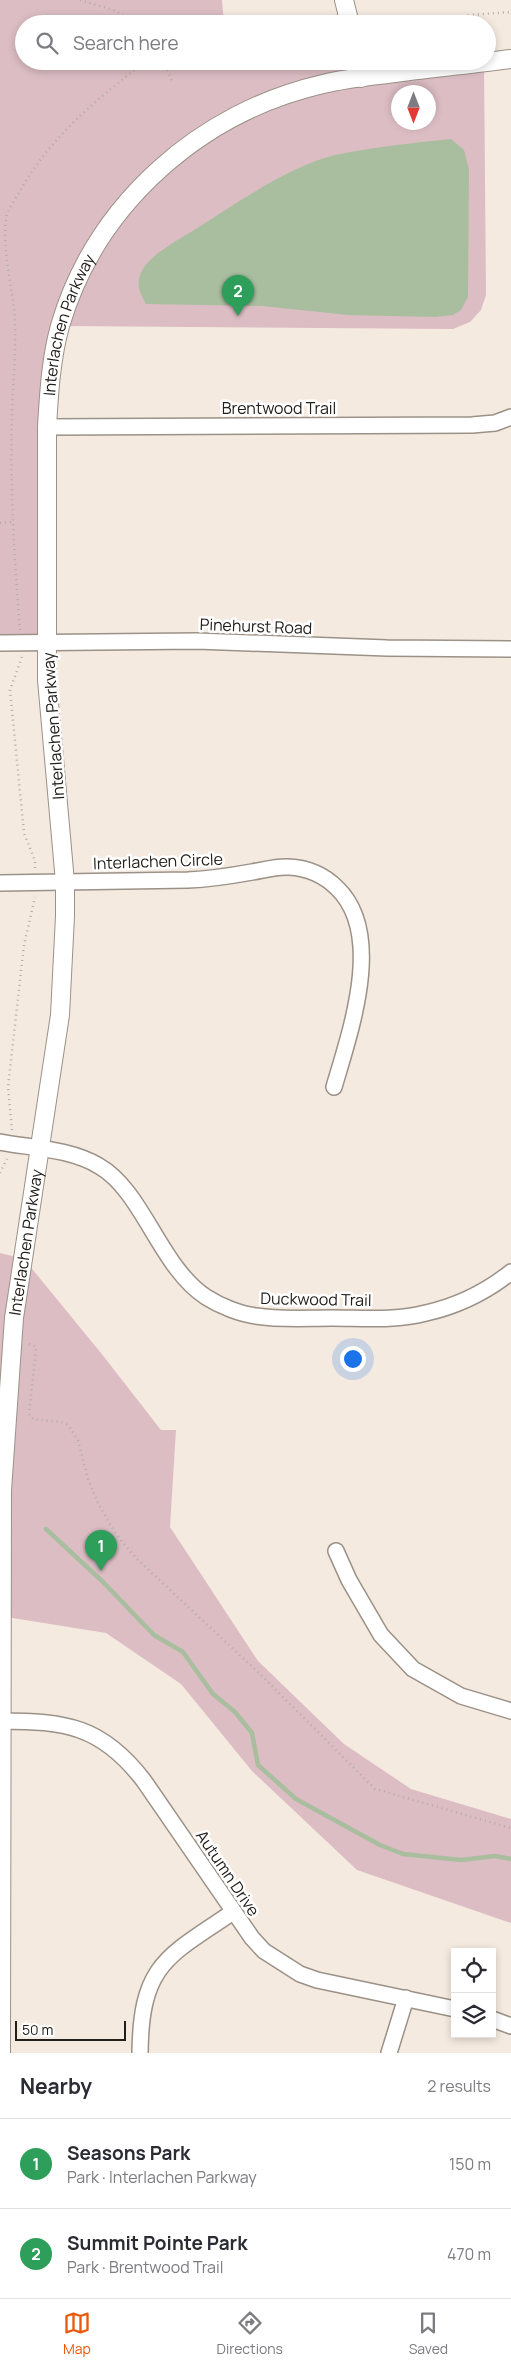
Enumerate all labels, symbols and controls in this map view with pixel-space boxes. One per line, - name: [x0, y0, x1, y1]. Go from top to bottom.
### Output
- search box: [15, 15, 496, 70]
- icon: search: [33, 29, 61, 57]
- text: Search here: [73, 30, 179, 56]
- north arrow: [391, 85, 436, 130]
- street label: Interlachen Parkway: [38, 249, 100, 397]
- pin: 2: [222, 275, 254, 316]
- street label: Brentwood Trail: [222, 397, 336, 419]
- street label: Pinehurst Road: [199, 613, 313, 639]
- street label: Interlachen Parkway: [37, 651, 69, 800]
- street label: Interlachen Circle: [93, 848, 223, 874]
- street label: Interlachen Parkway: [4, 1167, 48, 1317]
- street label: Duckwood Trail: [260, 1287, 372, 1311]
- your location: [340, 1346, 366, 1372]
- pin: 1: [85, 1530, 117, 1571]
- street label: Autumn Drive: [191, 1826, 265, 1920]
- map controls: [451, 1948, 496, 2038]
- button: locate: [451, 1948, 496, 1993]
- button: layers: [451, 1993, 496, 2038]
- scale bar: [15, 2018, 126, 2041]
- text: 50 m: [22, 2020, 53, 2039]
- text: Nearby: [20, 2072, 92, 2100]
- text: 2 results: [427, 2075, 491, 2097]
- text: Seasons Park: [67, 2140, 190, 2166]
- text: 1: [32, 2153, 40, 2175]
- text: 150 m: [449, 2153, 491, 2175]
- text: Park · Interlachen Parkway: [67, 2166, 257, 2188]
- text: Summit Pointe Park: [67, 2230, 247, 2256]
- text: 2: [31, 2243, 41, 2265]
- text: 470 m: [447, 2243, 491, 2265]
- text: Park · Brentwood Trail: [67, 2256, 223, 2278]
- tab: Map: [63, 2309, 91, 2358]
- tab: Directions: [217, 2309, 283, 2358]
- tab: Saved: [409, 2309, 448, 2358]

